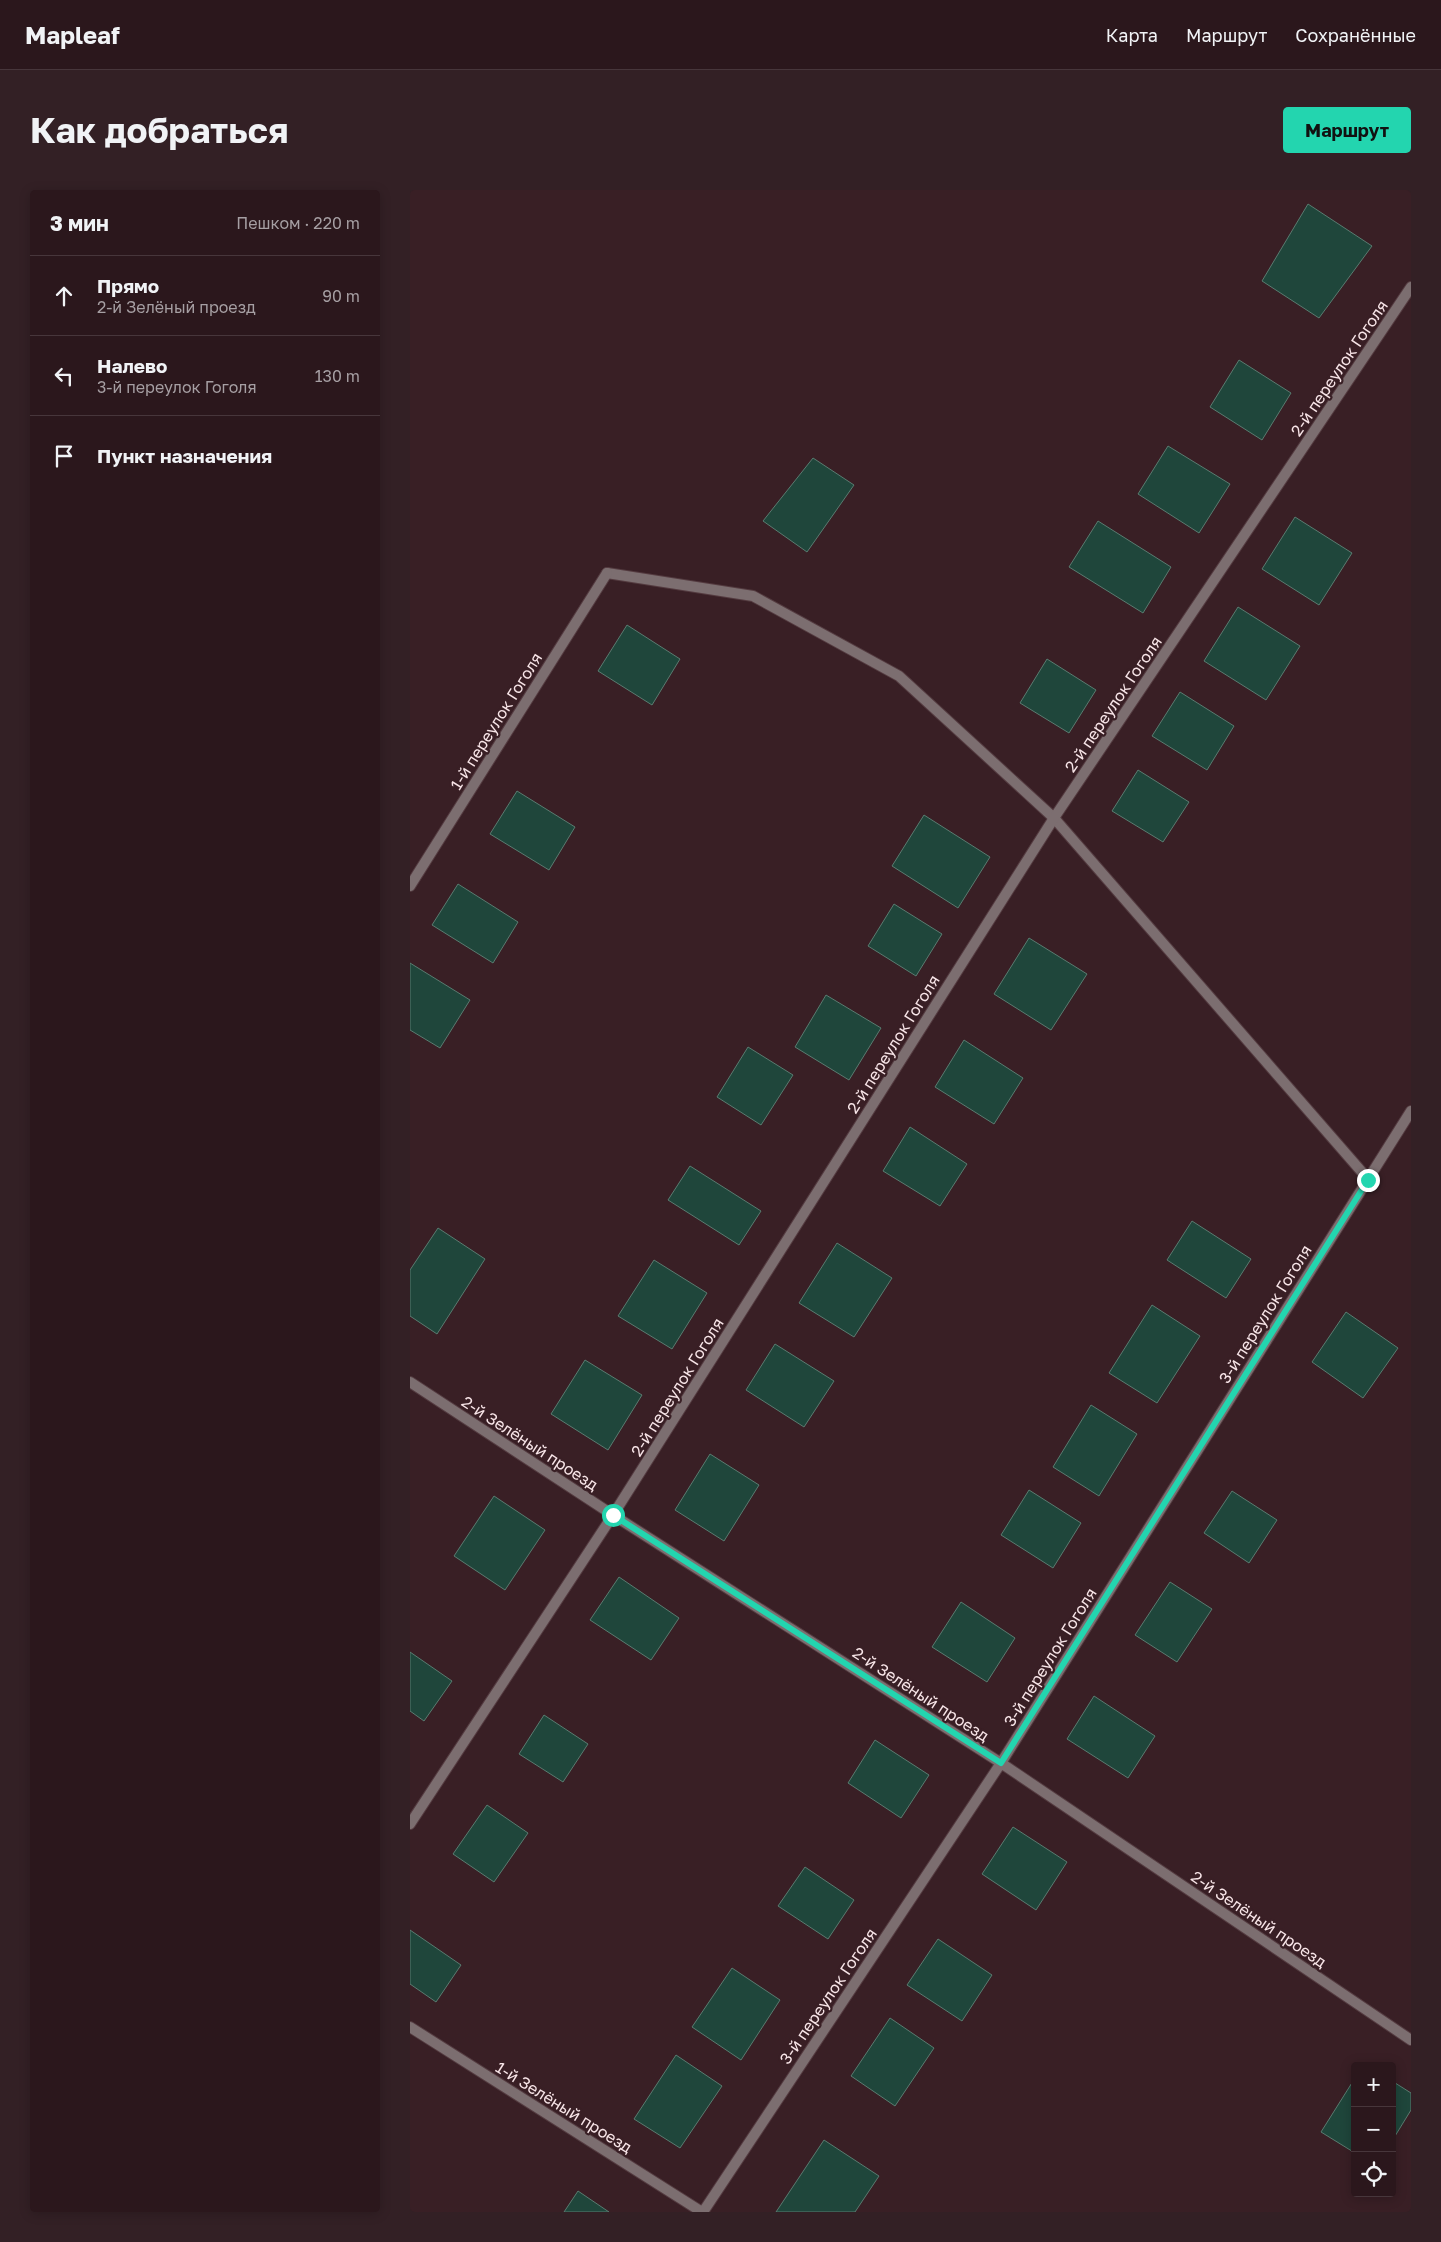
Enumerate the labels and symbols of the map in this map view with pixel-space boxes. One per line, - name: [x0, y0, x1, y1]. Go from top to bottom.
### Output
- street label: 2-й переулок Гоголя: [1286, 296, 1392, 440]
- street label: 2-й переулок Гоголя: [1060, 632, 1166, 776]
- street label: 1-й переулок Гоголя: [446, 649, 546, 793]
- street label: 2-й переулок Гоголя: [842, 971, 944, 1117]
- route end: [1357, 1169, 1380, 1192]
- street label: 3-й переулок Гоголя: [1214, 1241, 1316, 1387]
- street label: 2-й переулок Гоголя: [626, 1314, 728, 1460]
- street label: 2-й Зелёный проезд: [458, 1391, 602, 1495]
- route start: [602, 1504, 625, 1527]
- street label: 3-й переулок Гоголя: [999, 1584, 1101, 1730]
- street label: 2-й Зелёный проезд: [849, 1642, 993, 1746]
- street label: 2-й Зелёный проезд: [1188, 1866, 1331, 1972]
- street label: 3-й переулок Гоголя: [775, 1924, 881, 2068]
- street label: 1-й Зелёный проезд: [492, 2057, 636, 2157]

